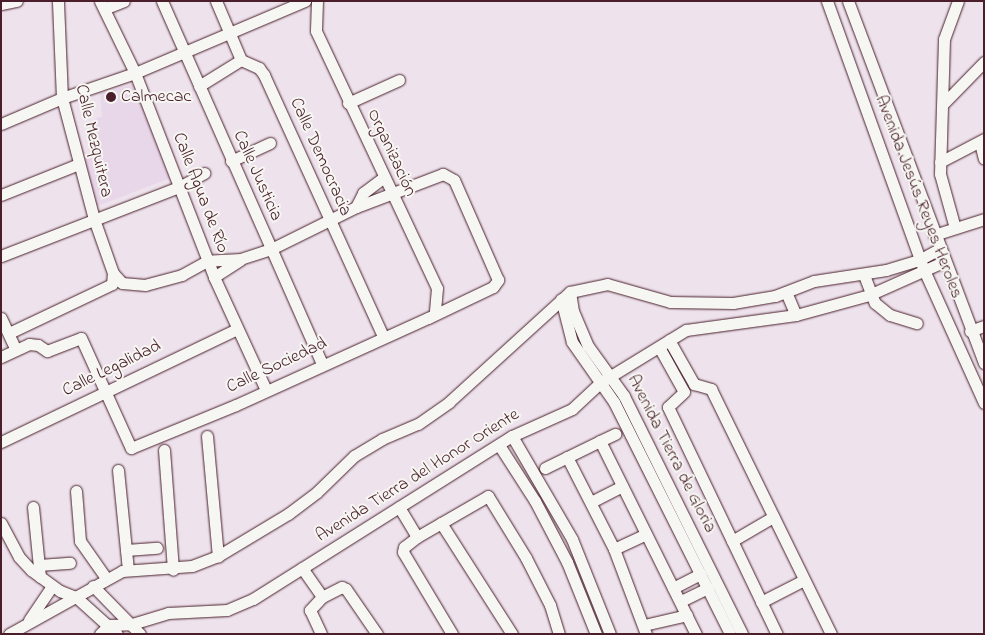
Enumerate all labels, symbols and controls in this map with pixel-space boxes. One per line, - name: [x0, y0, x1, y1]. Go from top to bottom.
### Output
- street label: Calle Mezquitera: [70, 82, 116, 200]
- place label: Calmecac: [121, 86, 191, 108]
- marker: Calmecac: [105, 91, 117, 103]
- street label: Avenida Jesús Reyes Heroles: [869, 92, 967, 302]
- street label: Calle Democracia: [284, 95, 356, 219]
- street label: Organización: [361, 106, 421, 200]
- street label: Calle Justicia: [227, 127, 287, 225]
- street label: Calle Agua de Río: [167, 130, 233, 256]
- street label: Calle Sociedad: [223, 333, 331, 399]
- street label: Calle Legalidad: [59, 336, 165, 402]
- street label: Avenida Tierra de Gloria: [622, 371, 720, 537]
- street label: Avenida Tierra del Honor Oriente: [312, 404, 524, 548]

